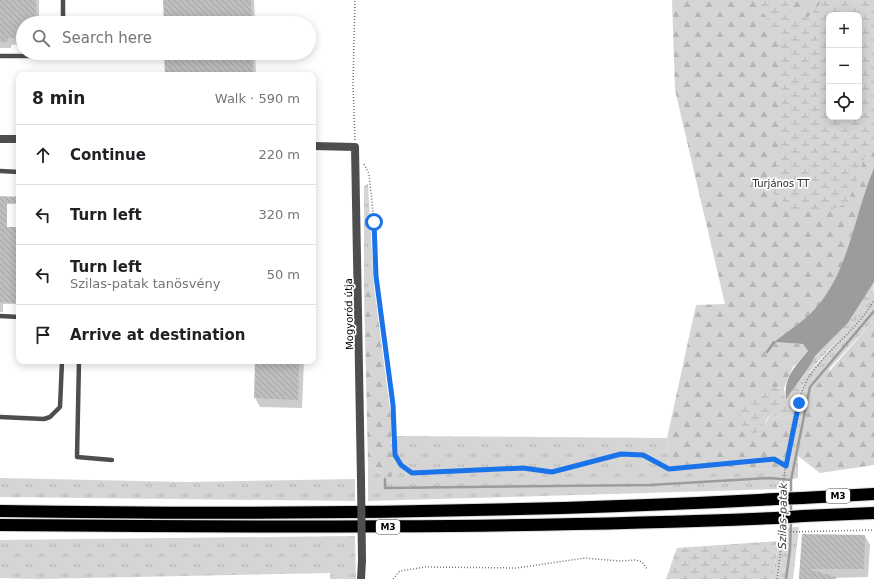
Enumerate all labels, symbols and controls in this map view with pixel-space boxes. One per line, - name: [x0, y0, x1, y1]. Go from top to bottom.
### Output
- map controls: [826, 12, 862, 120]
- button: +: [826, 12, 862, 48]
- search box: [16, 16, 316, 60]
- icon: search: [30, 27, 52, 49]
- text: Search here: [62, 29, 152, 47]
- button: −: [826, 48, 862, 84]
- button: locate: [826, 84, 862, 120]
- text: 8 min: [32, 88, 85, 108]
- text: Walk · 590 m: [215, 91, 300, 106]
- icon: ahead: [32, 144, 54, 166]
- text: Continue: [70, 146, 146, 164]
- text: 220 m: [258, 147, 300, 162]
- park label: Turjános TT: [752, 178, 810, 189]
- icon: left: [32, 204, 54, 226]
- text: Turn left: [70, 206, 142, 224]
- text: 320 m: [258, 207, 300, 222]
- route start: [365, 213, 383, 231]
- text: Turn left: [70, 258, 142, 276]
- icon: left: [32, 264, 54, 286]
- text: 50 m: [267, 267, 300, 282]
- text: Szilas-patak tanösvény: [70, 276, 220, 291]
- street label: Mogyoród útja: [343, 278, 355, 350]
- icon: arrive: [32, 324, 54, 346]
- text: Arrive at destination: [70, 326, 245, 344]
- route end: [790, 394, 808, 412]
- water label: Szilas-patak: [776, 482, 790, 549]
- road number: M3: [826, 489, 850, 503]
- road number: M3: [376, 520, 400, 534]

